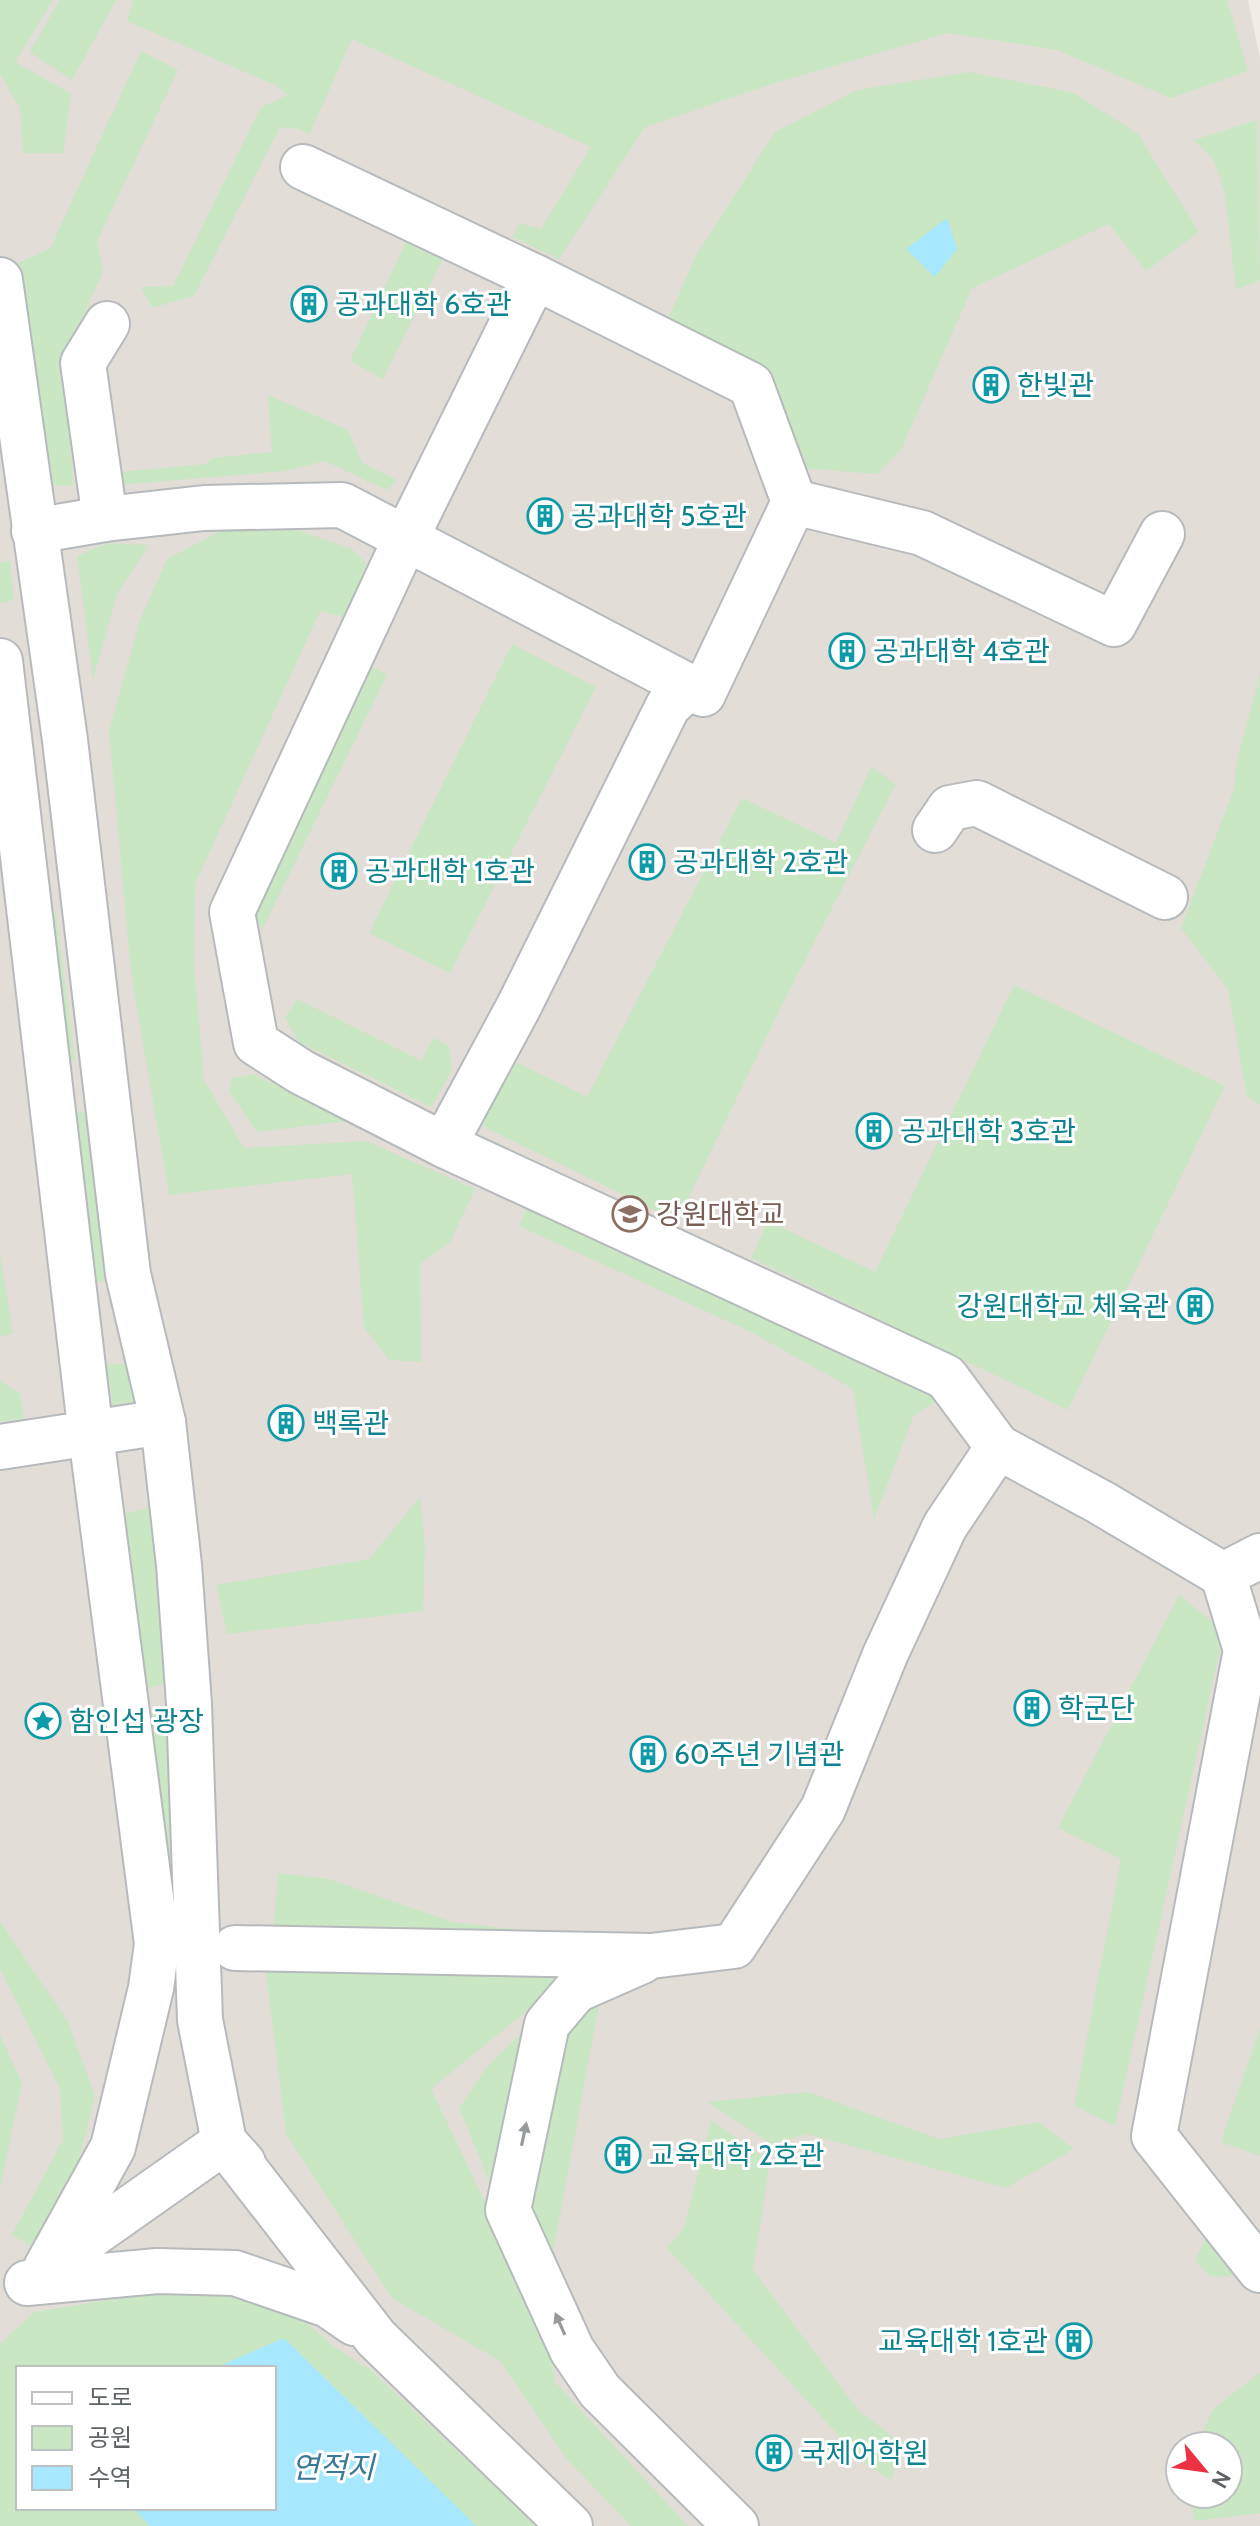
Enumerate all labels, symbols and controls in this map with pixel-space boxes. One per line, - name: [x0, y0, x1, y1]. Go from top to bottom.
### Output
- building icon: 공과대학 6호관: [290, 285, 328, 323]
- place label: 공과대학 6호관: [335, 287, 512, 321]
- building icon: 한빛관: [972, 366, 1010, 404]
- place label: 한빛관: [1017, 368, 1094, 402]
- building icon: 공과대학 5호관: [526, 497, 564, 535]
- place label: 공과대학 5호관: [571, 499, 747, 533]
- building icon: 공과대학 4호관: [828, 632, 866, 670]
- place label: 공과대학 4호관: [873, 634, 1050, 668]
- building icon: 공과대학 2호관: [628, 843, 666, 881]
- place label: 공과대학 2호관: [673, 845, 849, 879]
- building icon: 공과대학 1호관: [320, 852, 358, 890]
- place label: 공과대학 1호관: [365, 854, 535, 888]
- building icon: 공과대학 3호관: [855, 1112, 893, 1150]
- place label: 공과대학 3호관: [900, 1114, 1076, 1148]
- school or university icon: 강원대학교: [611, 1195, 649, 1233]
- place label: 강원대학교: [656, 1197, 785, 1231]
- building icon: 강원대학교 체육관: [1176, 1287, 1214, 1325]
- place label: 강원대학교 체육관: [957, 1289, 1169, 1323]
- building icon: 백록관: [267, 1404, 305, 1442]
- place label: 백록관: [312, 1406, 389, 1440]
- building icon: 학군단: [1013, 1689, 1051, 1727]
- place label: 학군단: [1058, 1691, 1135, 1725]
- place icon: 함인섭 광장: [24, 1702, 62, 1740]
- place label: 함인섭 광장: [69, 1704, 204, 1738]
- building icon: 60주년 기념관: [629, 1735, 667, 1773]
- place label: 60주년 기념관: [674, 1737, 845, 1771]
- one-way arrow: [518, 2121, 531, 2146]
- building icon: 교육대학 2호관: [604, 2136, 642, 2174]
- place label: 교육대학 2호관: [649, 2138, 825, 2172]
- one-way arrow: [554, 2312, 567, 2336]
- building icon: 교육대학 1호관: [1055, 2322, 1093, 2360]
- place label: 교육대학 1호관: [878, 2324, 1048, 2358]
- legend: [16, 2366, 276, 2510]
- text: 도로: [88, 2383, 132, 2412]
- text: 공원: [88, 2423, 132, 2452]
- north arrow: [1164, 2430, 1244, 2510]
- building icon: 국제어학원: [755, 2434, 793, 2472]
- place label: 국제어학원: [800, 2436, 929, 2470]
- water label: 연적지: [292, 2449, 377, 2486]
- text: 수역: [88, 2463, 132, 2492]
- text: N: [1205, 2466, 1237, 2493]

